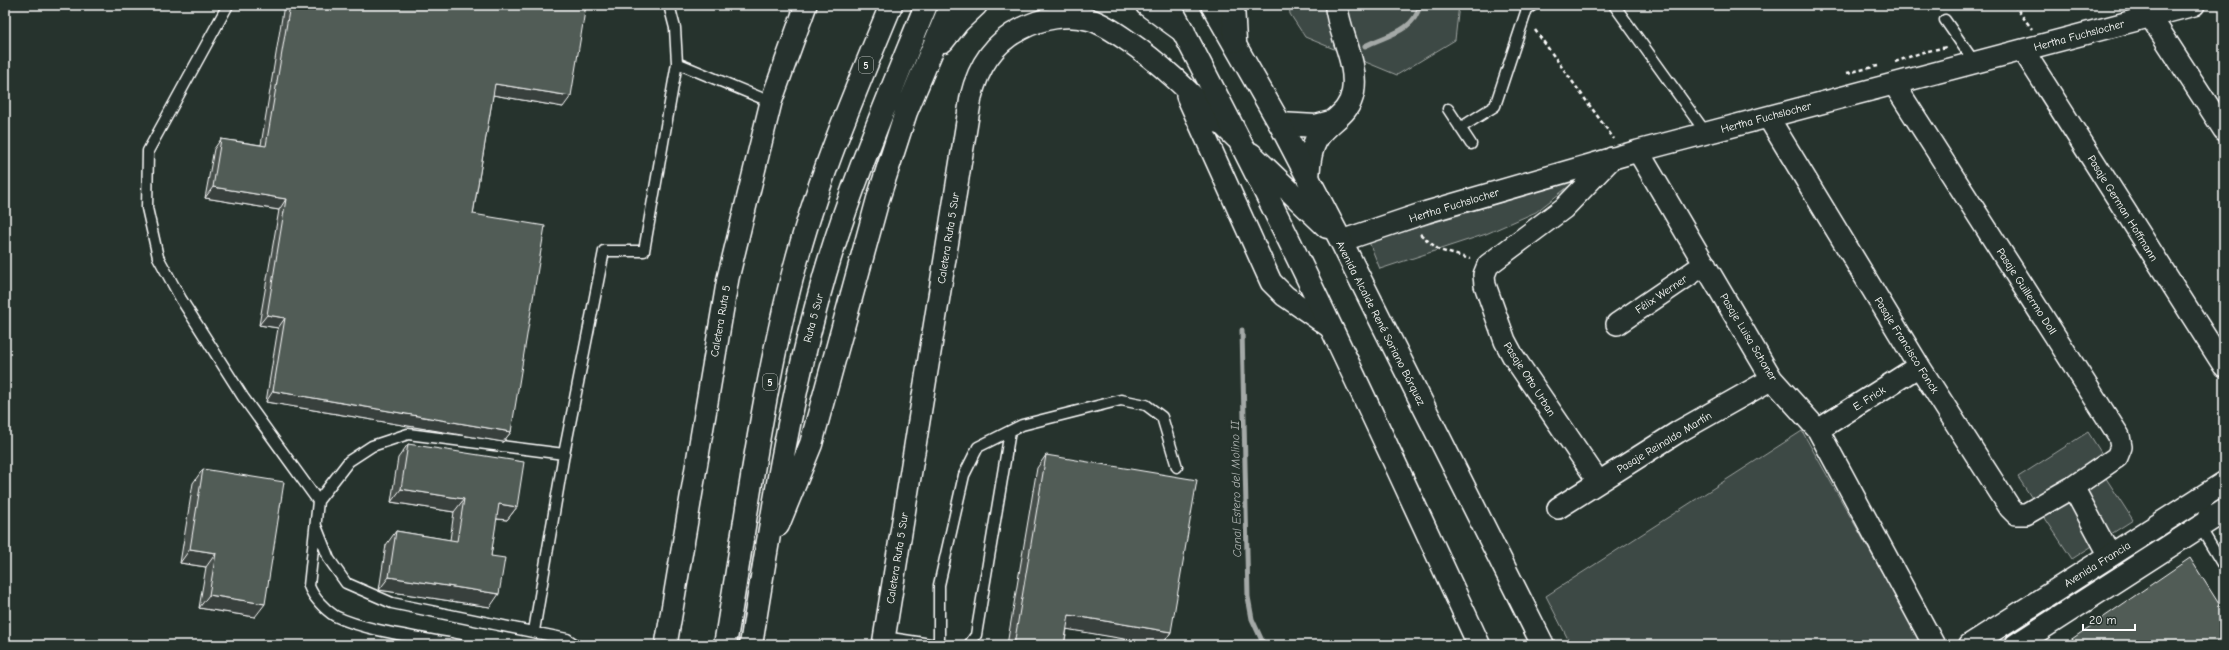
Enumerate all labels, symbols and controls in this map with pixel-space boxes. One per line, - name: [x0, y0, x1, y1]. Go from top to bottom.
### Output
- street label: Hertha Fuchslocher: [2032, 17, 2126, 54]
- road number: 5: [859, 57, 873, 73]
- street label: Hertha Fuchslocher: [1719, 99, 1813, 136]
- street label: Pasaje German Hoffmann: [2085, 153, 2161, 264]
- street label: Hertha Fuchslocher: [1408, 185, 1501, 225]
- street label: Caletera Ruta 5 Sur: [935, 191, 962, 285]
- street label: Avenida Alcalde René Soriano Bórquez: [1333, 239, 1428, 408]
- street label: Pasaje Guillermo Doll: [1994, 246, 2059, 337]
- street label: Félix Werner: [1633, 272, 1690, 316]
- street label: Caletera Ruta 5: [708, 284, 733, 358]
- street label: Pasaje Luisa Schoner: [1717, 291, 1780, 384]
- street label: Ruta 5 Sur: [801, 292, 826, 344]
- street label: Pasaje Francisco Fonck: [1872, 295, 1942, 396]
- street label: Pasaje Otto Urban: [1501, 340, 1558, 419]
- road number: 5: [763, 374, 777, 390]
- street label: E. Frick: [1851, 383, 1888, 413]
- street label: Pasaje Reinaldo Martín: [1614, 409, 1714, 476]
- water label: Canal Estero del Molino II: [1228, 419, 1244, 558]
- street label: Caletera Ruta 5 Sur: [884, 511, 911, 605]
- street label: Avenida Francia: [2062, 539, 2133, 590]
- scale bar: [2083, 606, 2135, 632]
- text: 20 m: [2089, 613, 2117, 627]

